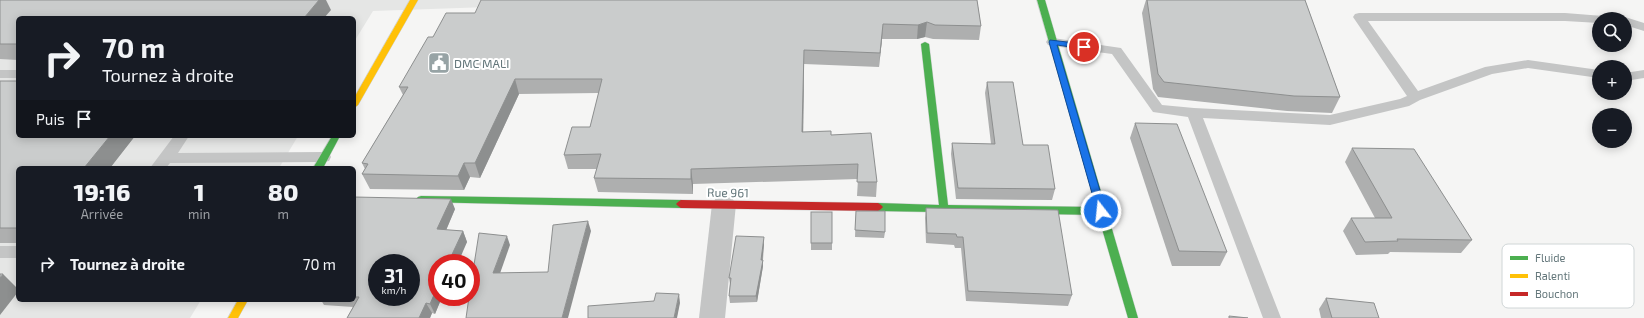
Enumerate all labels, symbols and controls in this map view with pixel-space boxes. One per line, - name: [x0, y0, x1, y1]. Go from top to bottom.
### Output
- map controls: [1592, 12, 1632, 148]
- button: search: [1592, 12, 1632, 52]
- text: 70 m: [102, 30, 165, 64]
- pin: [1067, 30, 1101, 64]
- icon: right: [36, 32, 88, 84]
- icon: arrive: [1073, 36, 1095, 58]
- public building icon: DMC MALI: [426, 50, 452, 76]
- place label: DMC MALI: [454, 56, 509, 70]
- button: +: [1592, 60, 1632, 100]
- text: Tournez à droite: [102, 64, 234, 86]
- icon: arrive: [73, 108, 95, 130]
- button: −: [1592, 108, 1632, 148]
- text: Puis: [36, 110, 65, 128]
- text: 19:16: [74, 177, 130, 206]
- text: 1: [194, 177, 205, 206]
- text: 80: [268, 177, 298, 206]
- street label: Rue 961: [707, 185, 749, 199]
- position arrow: [1080, 190, 1122, 232]
- text: Arrivée: [81, 206, 123, 222]
- text: min: [188, 206, 210, 222]
- text: m: [277, 206, 289, 222]
- legend: [1502, 244, 1634, 308]
- text: Fluide: [1535, 251, 1565, 264]
- icon: right: [36, 253, 58, 275]
- speed limit sign: 40: [428, 254, 480, 306]
- text: Tournez à droite: [70, 255, 185, 273]
- text: 70 m: [303, 255, 336, 273]
- text: 31: [384, 263, 404, 287]
- text: Ralenti: [1535, 269, 1570, 282]
- text: km/h: [382, 284, 406, 296]
- text: Bouchon: [1535, 287, 1579, 300]

